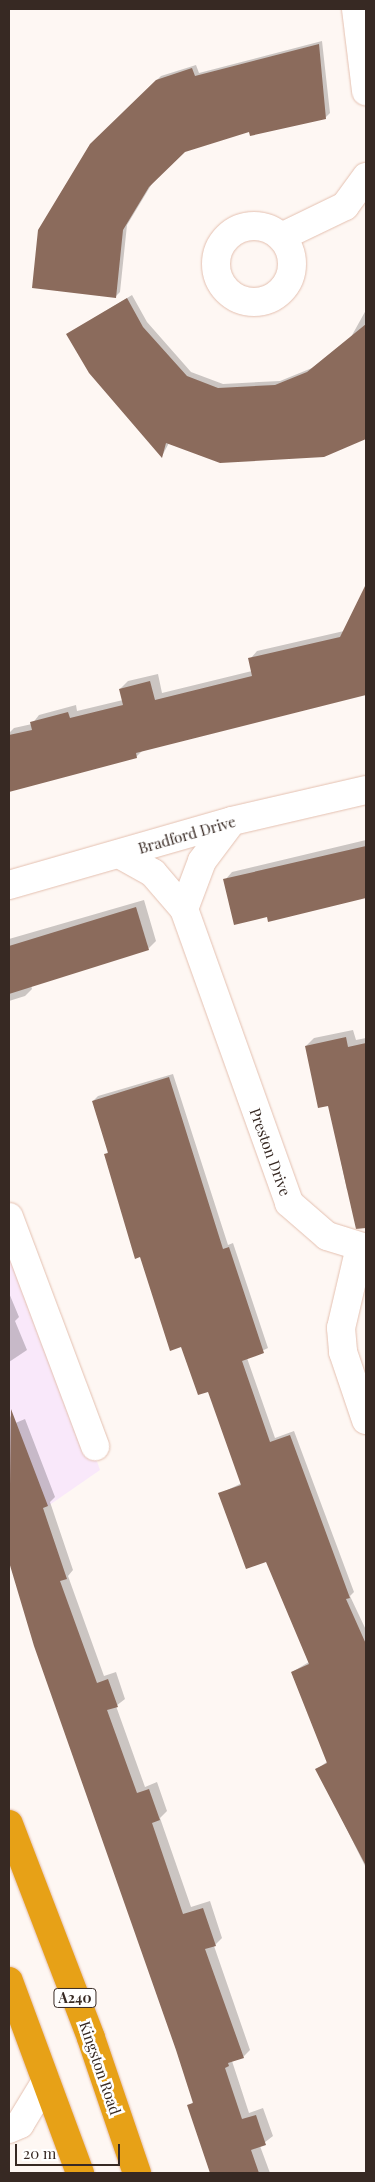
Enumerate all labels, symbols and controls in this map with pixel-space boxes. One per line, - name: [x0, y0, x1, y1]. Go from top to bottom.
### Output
- street label: Bradford Drive: [136, 812, 238, 858]
- street label: Preston Drive: [246, 1106, 294, 1198]
- road number: A240: [52, 1986, 98, 2010]
- street label: Kingston Road: [76, 2019, 124, 2117]
- scale bar: [18, 2134, 122, 2166]
- text: 20 m: [23, 2143, 56, 2163]

